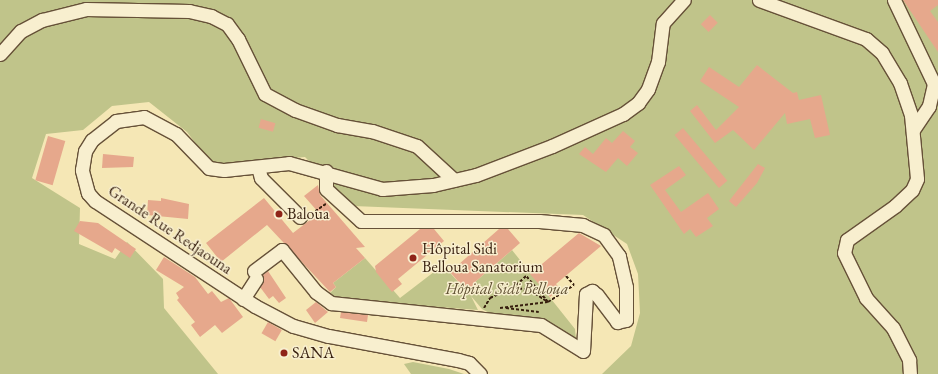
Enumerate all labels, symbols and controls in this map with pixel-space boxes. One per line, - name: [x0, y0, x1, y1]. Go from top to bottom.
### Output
- street label: Grande Rue Redjaouna: [104, 181, 236, 279]
- place label: Baloua: [287, 204, 329, 224]
- marker: Baloua: [274, 209, 284, 219]
- place label: Hôpital Sidi Belloua Sanatorium: [422, 239, 543, 277]
- marker: Hôpital Sidi Belloua Sanatorium: [407, 252, 419, 264]
- park label: Hôpital Sidi Belloua: [445, 279, 569, 299]
- place label: SANA: [292, 343, 334, 363]
- marker: SANA: [279, 348, 289, 358]

